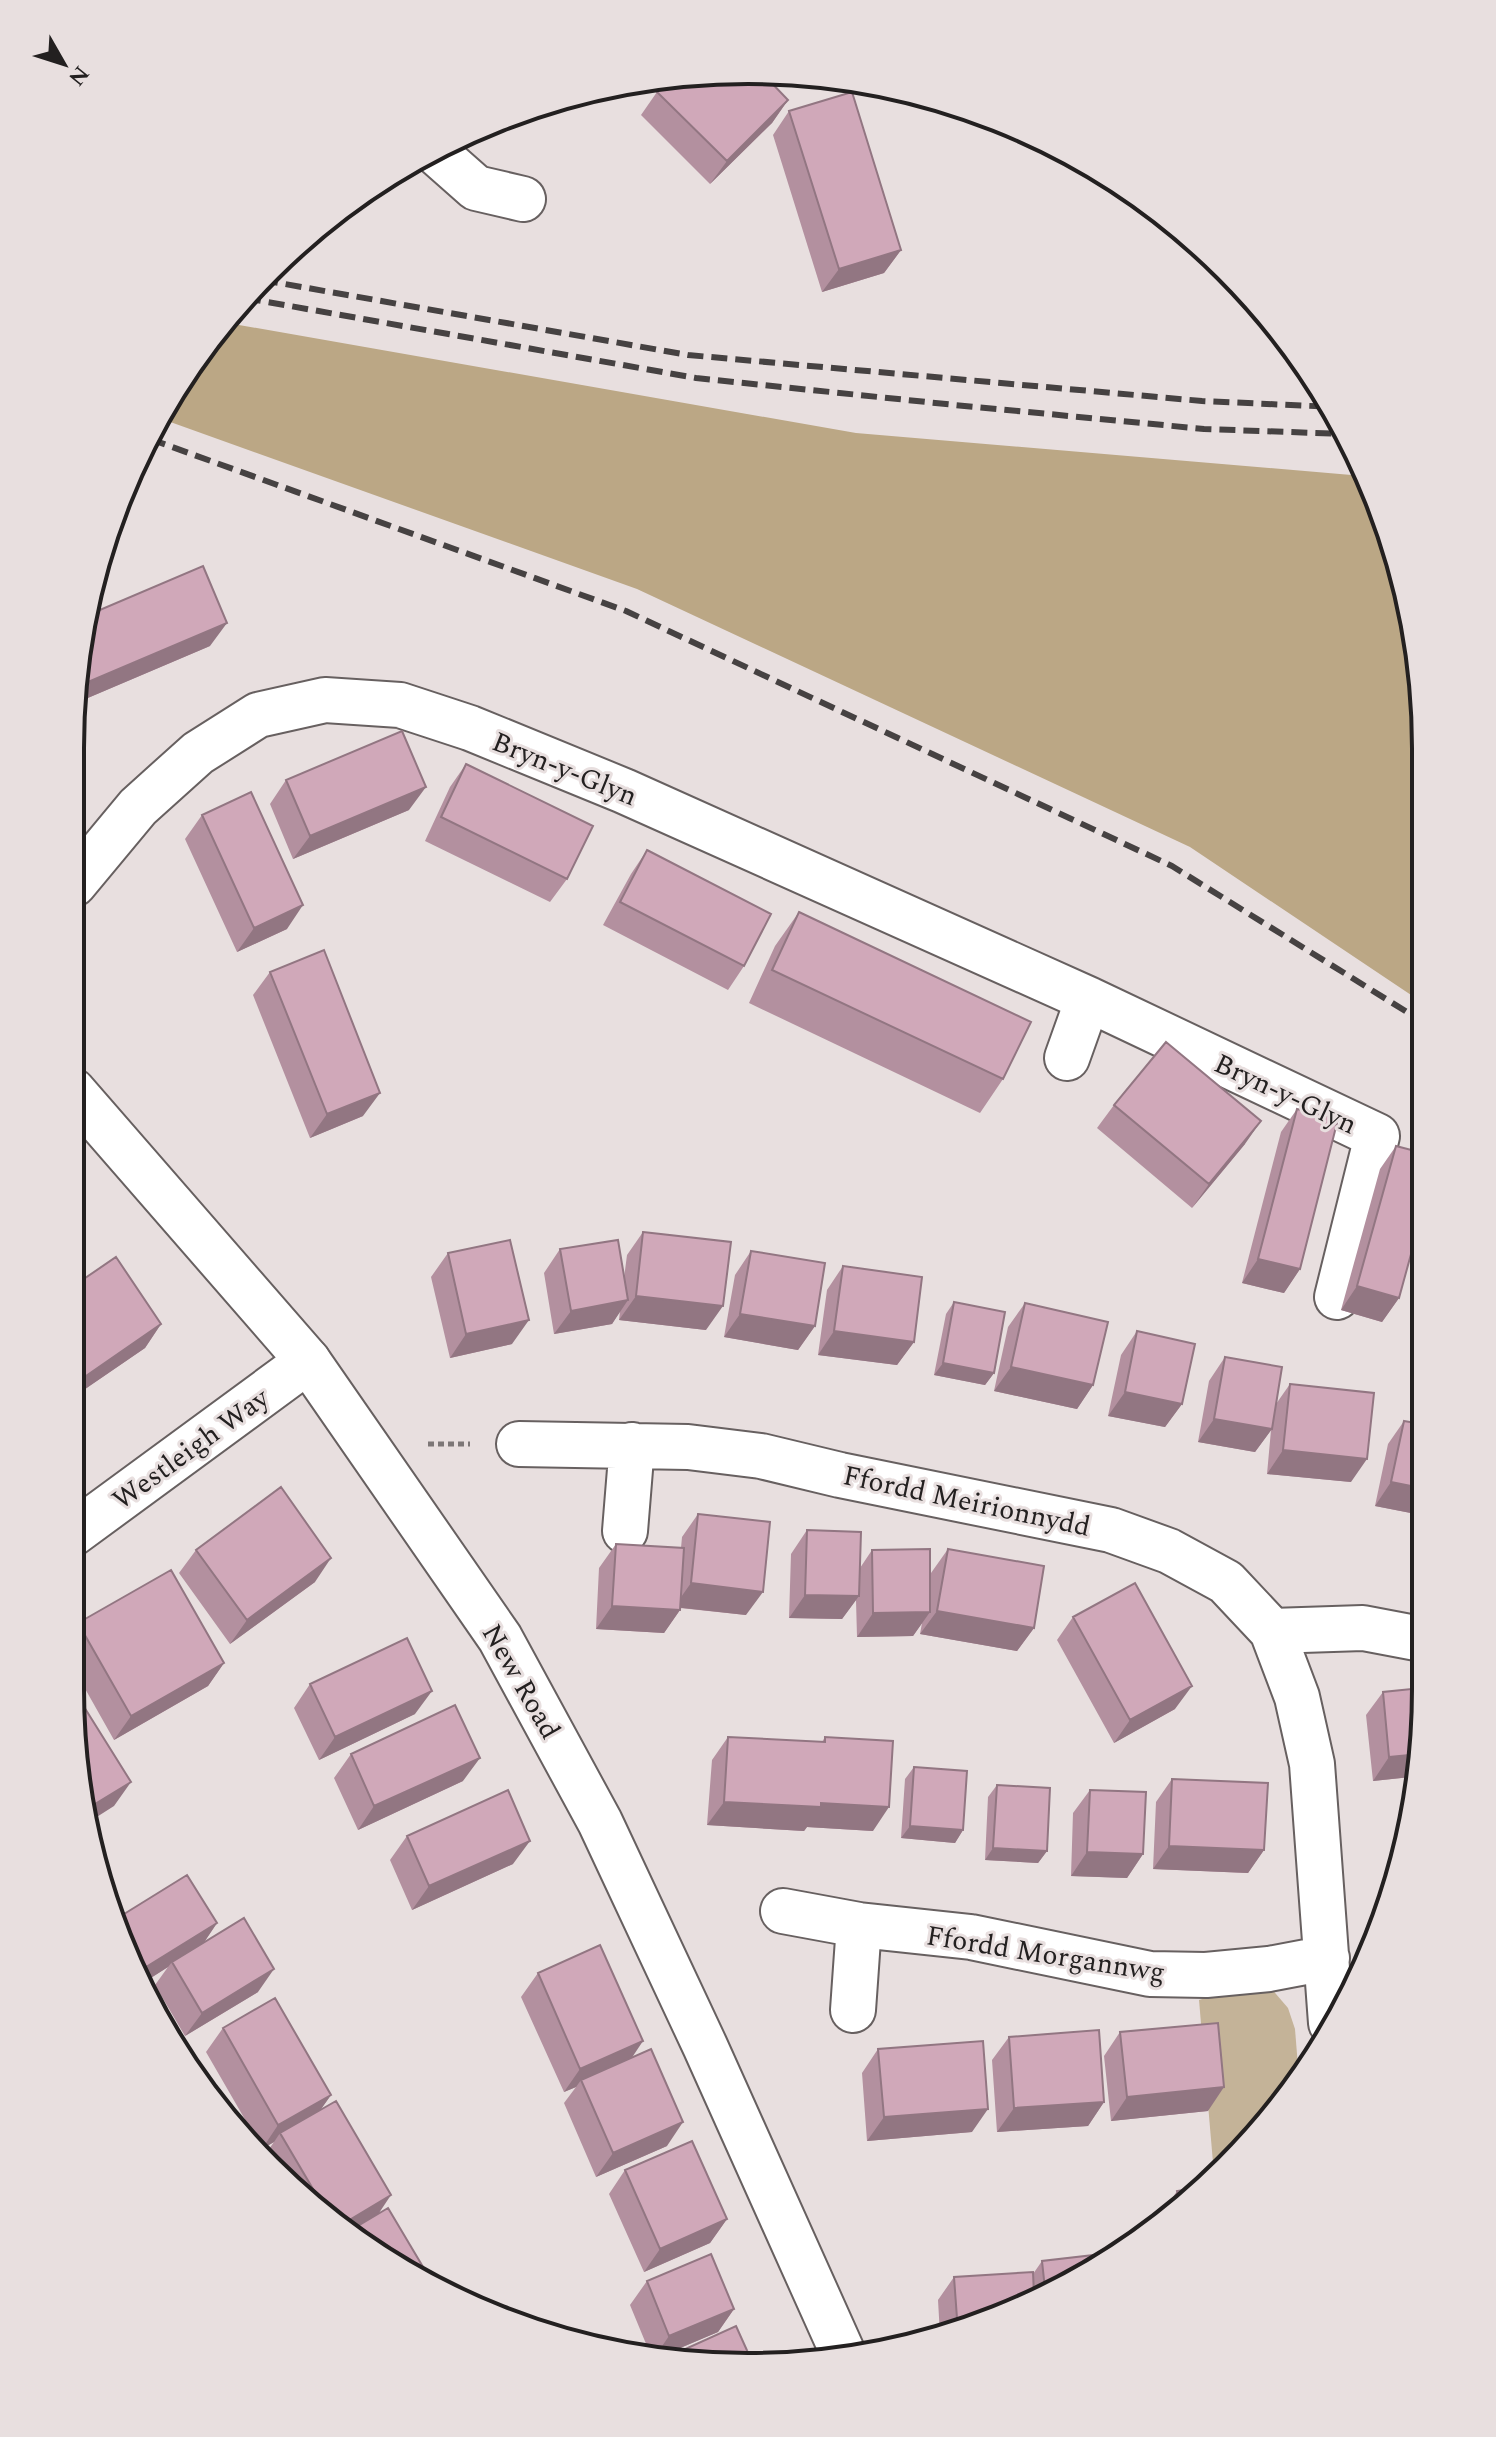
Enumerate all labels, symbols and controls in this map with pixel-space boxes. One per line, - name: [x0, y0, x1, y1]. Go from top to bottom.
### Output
- north arrow: [24, 24, 104, 104]
- text: N: [60, 58, 97, 93]
- street label: Bryn-y-Glyn: [485, 721, 644, 818]
- street label: Bryn-y-Glyn: [1207, 1043, 1364, 1146]
- street label: Westleigh Way: [103, 1377, 280, 1521]
- street label: Ffordd Meirionnydd: [839, 1454, 1094, 1549]
- street label: New Road: [470, 1616, 571, 1748]
- street label: Ffordd Morgannwg: [923, 1914, 1168, 1995]

